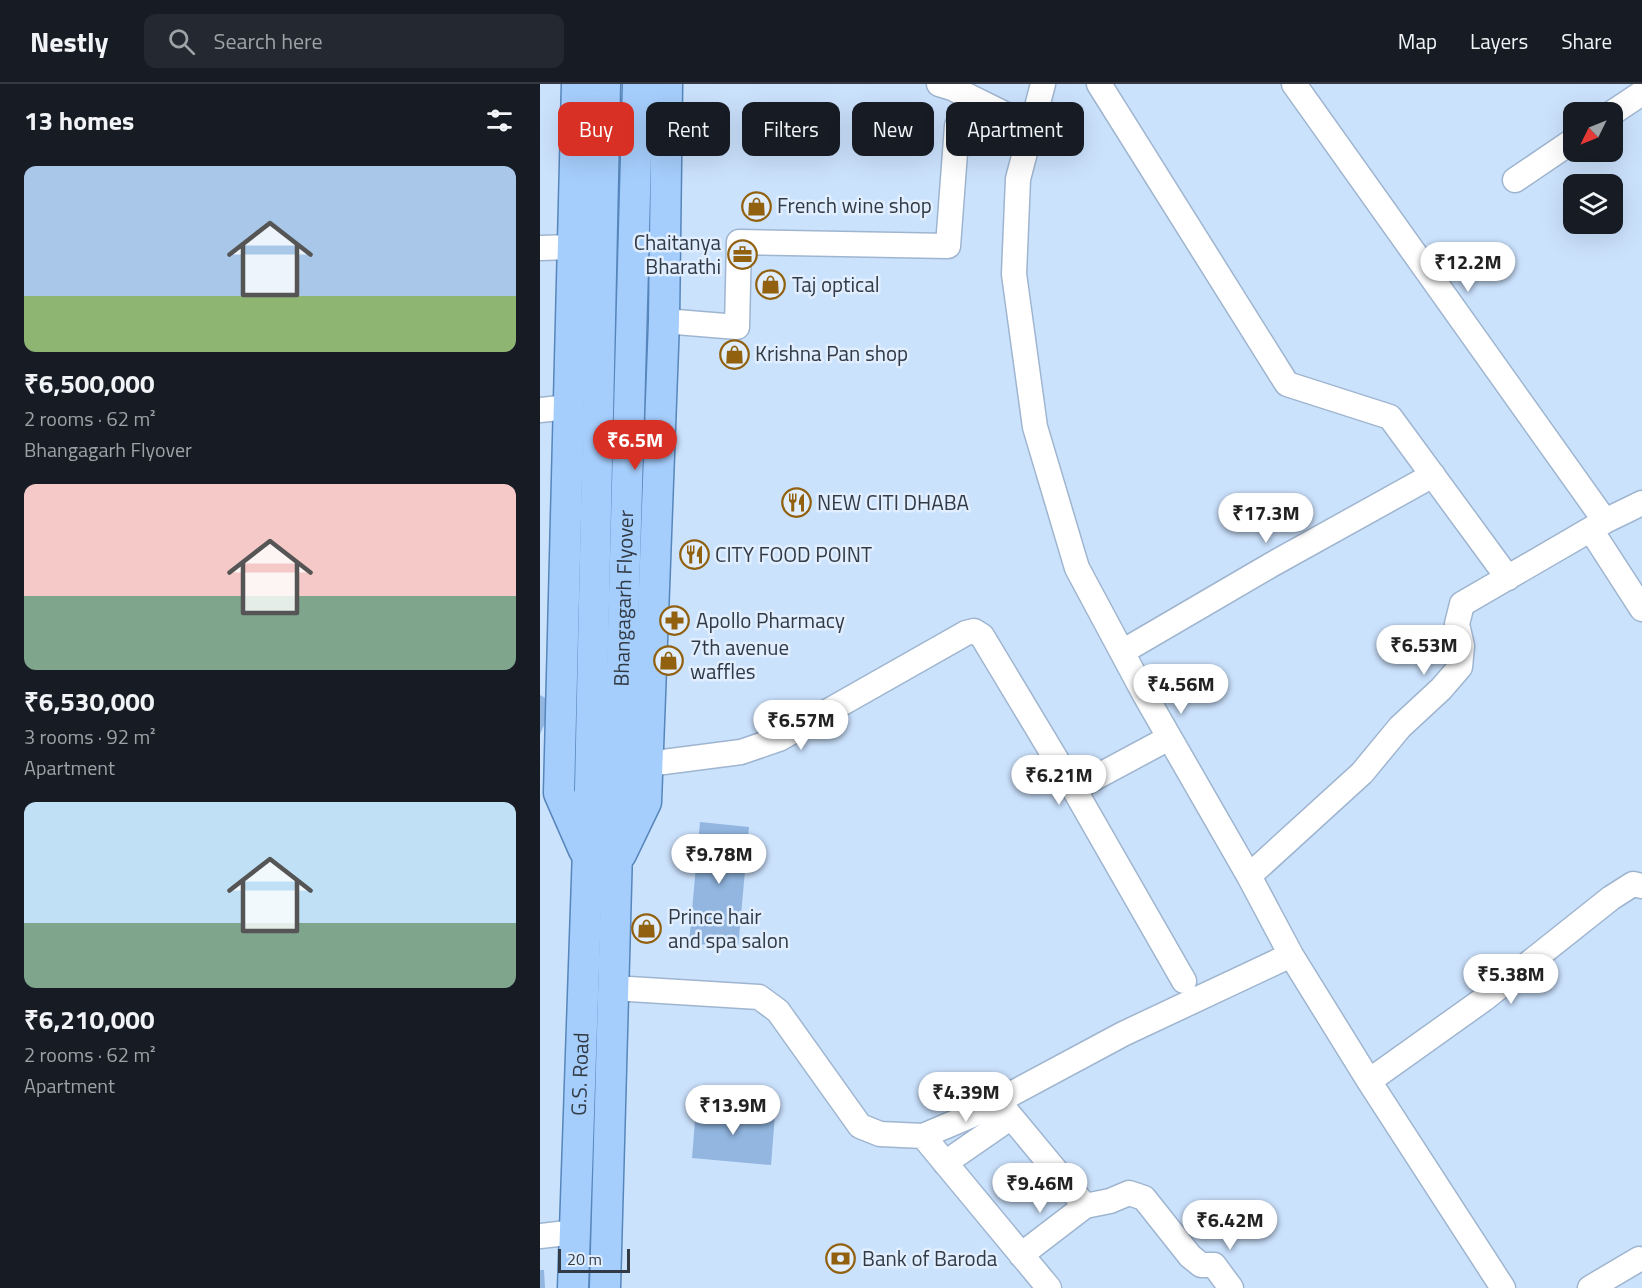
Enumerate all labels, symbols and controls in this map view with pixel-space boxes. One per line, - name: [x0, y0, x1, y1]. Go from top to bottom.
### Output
- search box: [144, 14, 564, 68]
- text: Nestly: [30, 20, 108, 63]
- text: Search here: [213, 24, 323, 58]
- icon: search: [165, 25, 198, 58]
- text: Map: [1398, 25, 1437, 57]
- text: Layers: [1470, 25, 1528, 57]
- text: Share: [1561, 25, 1612, 57]
- text: 13 homes: [24, 101, 134, 140]
- chip: Buy: [558, 102, 634, 156]
- chip: Rent: [646, 102, 730, 156]
- chip: Filters: [742, 102, 840, 156]
- chip: New: [852, 102, 934, 156]
- chip: Apartment: [946, 102, 1084, 156]
- north arrow: [1563, 102, 1623, 162]
- map controls: [1563, 102, 1623, 234]
- icon: filters: [483, 104, 516, 137]
- button: layers: [1563, 174, 1623, 234]
- place label: French wine shop: [777, 189, 932, 221]
- shop icon: French wine shop: [740, 190, 772, 222]
- icon: home: [216, 205, 324, 313]
- place label: Chaitanya Bharathi: [634, 226, 721, 282]
- office icon: Chaitanya Bharathi: [726, 239, 758, 271]
- pin: ₹12.2M: [1419, 242, 1517, 293]
- text: ₹12.2M: [1434, 246, 1502, 277]
- place label: Taj optical: [792, 268, 880, 300]
- shop icon: Taj optical: [755, 269, 787, 301]
- place label: Krishna Pan shop: [755, 337, 908, 369]
- shop icon: Krishna Pan shop: [718, 338, 750, 370]
- text: ₹6,500,000: [24, 364, 154, 403]
- text: 2 rooms · 62 m²: [24, 403, 156, 434]
- pin: ₹6.5M: [593, 420, 677, 471]
- text: ₹6.5M: [607, 424, 663, 455]
- text: Bhangagarh Flyover: [24, 434, 192, 465]
- place label: NEW CITI DHABA: [817, 486, 969, 518]
- restaurant icon: NEW CITI DHABA: [780, 487, 812, 519]
- pin: ₹17.3M: [1217, 493, 1315, 544]
- text: ₹17.3M: [1232, 497, 1300, 528]
- street label: Bhangagarh Flyover: [604, 510, 641, 687]
- icon: home: [216, 523, 324, 631]
- place label: CITY FOOD POINT: [715, 538, 872, 570]
- restaurant icon: CITY FOOD POINT: [678, 539, 710, 571]
- place label: Apollo Pharmacy: [696, 604, 845, 636]
- pharmacy icon: Apollo Pharmacy: [659, 605, 691, 637]
- pin: ₹6.53M: [1375, 625, 1473, 676]
- text: ₹6.53M: [1390, 629, 1458, 660]
- place label: 7th avenue waffles: [690, 631, 789, 687]
- shop icon: 7th avenue waffles: [653, 644, 685, 676]
- pin: ₹4.56M: [1132, 664, 1230, 715]
- text: ₹4.56M: [1147, 668, 1215, 699]
- text: ₹6,530,000: [24, 682, 154, 721]
- pin: ₹6.57M: [752, 700, 850, 751]
- text: ₹6.57M: [767, 704, 835, 735]
- text: 3 rooms · 92 m²: [24, 721, 156, 752]
- text: Apartment: [24, 752, 115, 783]
- pin: ₹6.21M: [1010, 755, 1108, 806]
- text: ₹6.21M: [1025, 759, 1093, 790]
- pin: ₹9.78M: [670, 834, 768, 885]
- text: ₹9.78M: [685, 838, 753, 869]
- icon: home: [216, 841, 324, 949]
- place label: Prince hair and spa salon: [668, 900, 789, 956]
- shop icon: Prince hair and spa salon: [631, 913, 663, 945]
- pin: ₹5.38M: [1462, 954, 1560, 1005]
- text: ₹5.38M: [1477, 958, 1545, 989]
- text: ₹6,210,000: [24, 1000, 154, 1039]
- street label: G.S. Road: [562, 1032, 597, 1116]
- text: 2 rooms · 62 m²: [24, 1039, 156, 1070]
- text: Apartment: [24, 1070, 115, 1101]
- pin: ₹4.39M: [917, 1072, 1015, 1123]
- text: ₹4.39M: [932, 1076, 1000, 1107]
- pin: ₹13.9M: [684, 1085, 782, 1136]
- text: ₹13.9M: [699, 1089, 767, 1120]
- pin: ₹9.46M: [991, 1163, 1089, 1214]
- text: ₹9.46M: [1006, 1167, 1074, 1198]
- pin: ₹6.42M: [1181, 1200, 1279, 1251]
- text: ₹6.42M: [1196, 1204, 1264, 1235]
- place label: Bank of Baroda: [862, 1242, 998, 1274]
- bank icon: Bank of Baroda: [825, 1243, 857, 1275]
- scale bar: [558, 1246, 630, 1274]
- text: 20 m: [567, 1247, 602, 1271]

